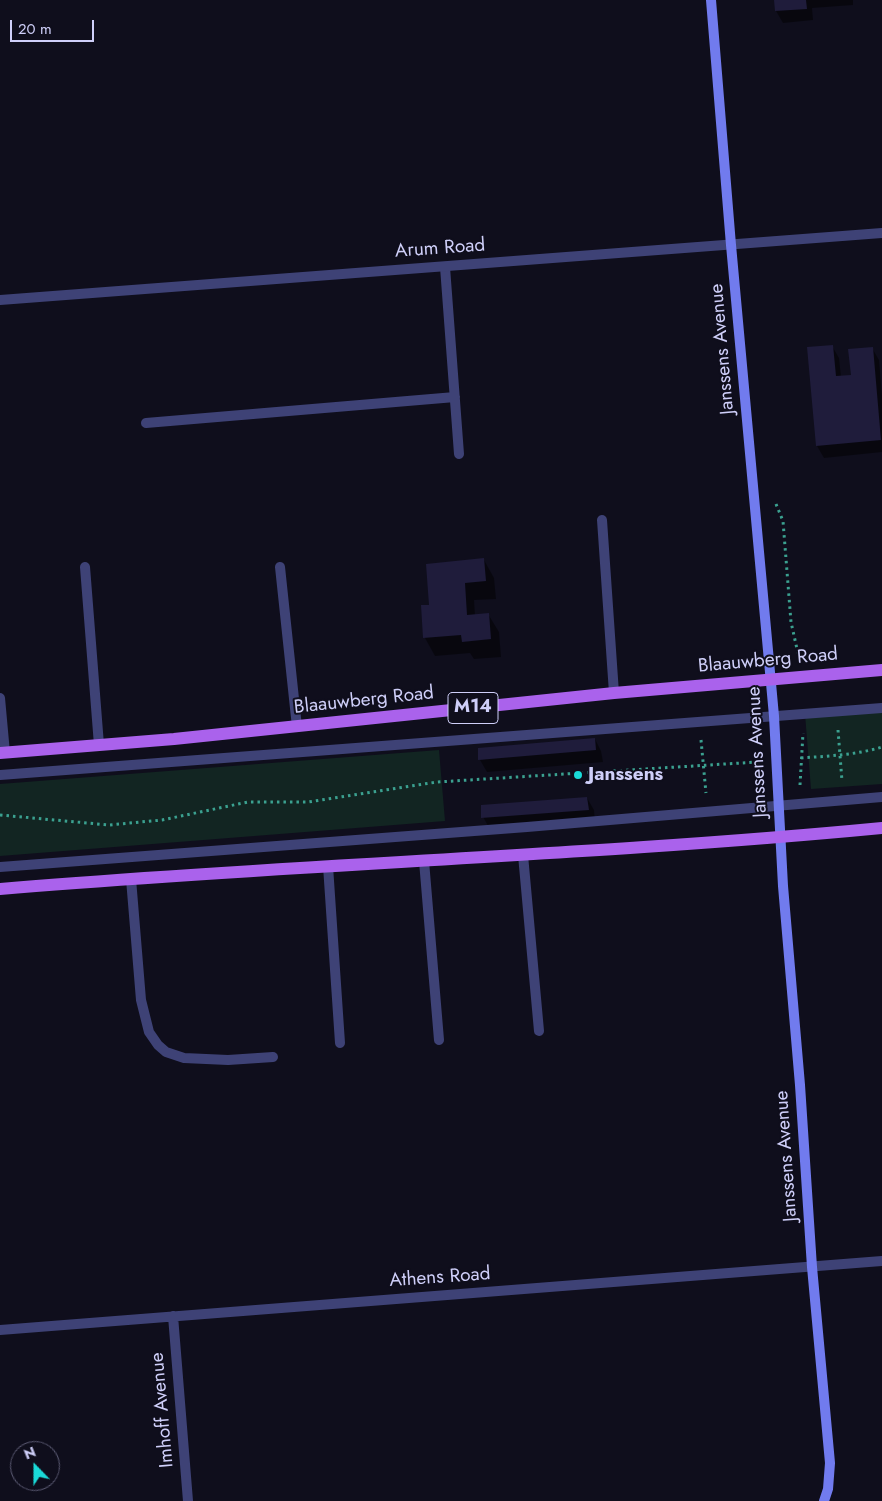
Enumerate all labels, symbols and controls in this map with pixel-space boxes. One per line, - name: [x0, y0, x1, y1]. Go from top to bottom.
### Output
- scale bar: [12, 10, 96, 42]
- text: 20 m: [18, 18, 52, 40]
- street label: Arum Road: [394, 234, 486, 264]
- street label: Janssens Avenue: [706, 283, 740, 415]
- street label: Blaauwberg Road: [697, 644, 839, 678]
- street label: Blaauwberg Road: [293, 682, 435, 720]
- street label: Janssens Avenue: [743, 686, 773, 818]
- road number: M14: [448, 692, 498, 724]
- place label: Janssens: [588, 764, 663, 786]
- marker: Janssens: [572, 769, 584, 781]
- street label: Janssens Avenue: [771, 1090, 803, 1222]
- street label: Athens Road: [389, 1263, 491, 1293]
- street label: Imhoff Avenue: [147, 1351, 179, 1469]
- north arrow: [10, 1441, 60, 1491]
- text: N: [21, 1442, 39, 1464]

